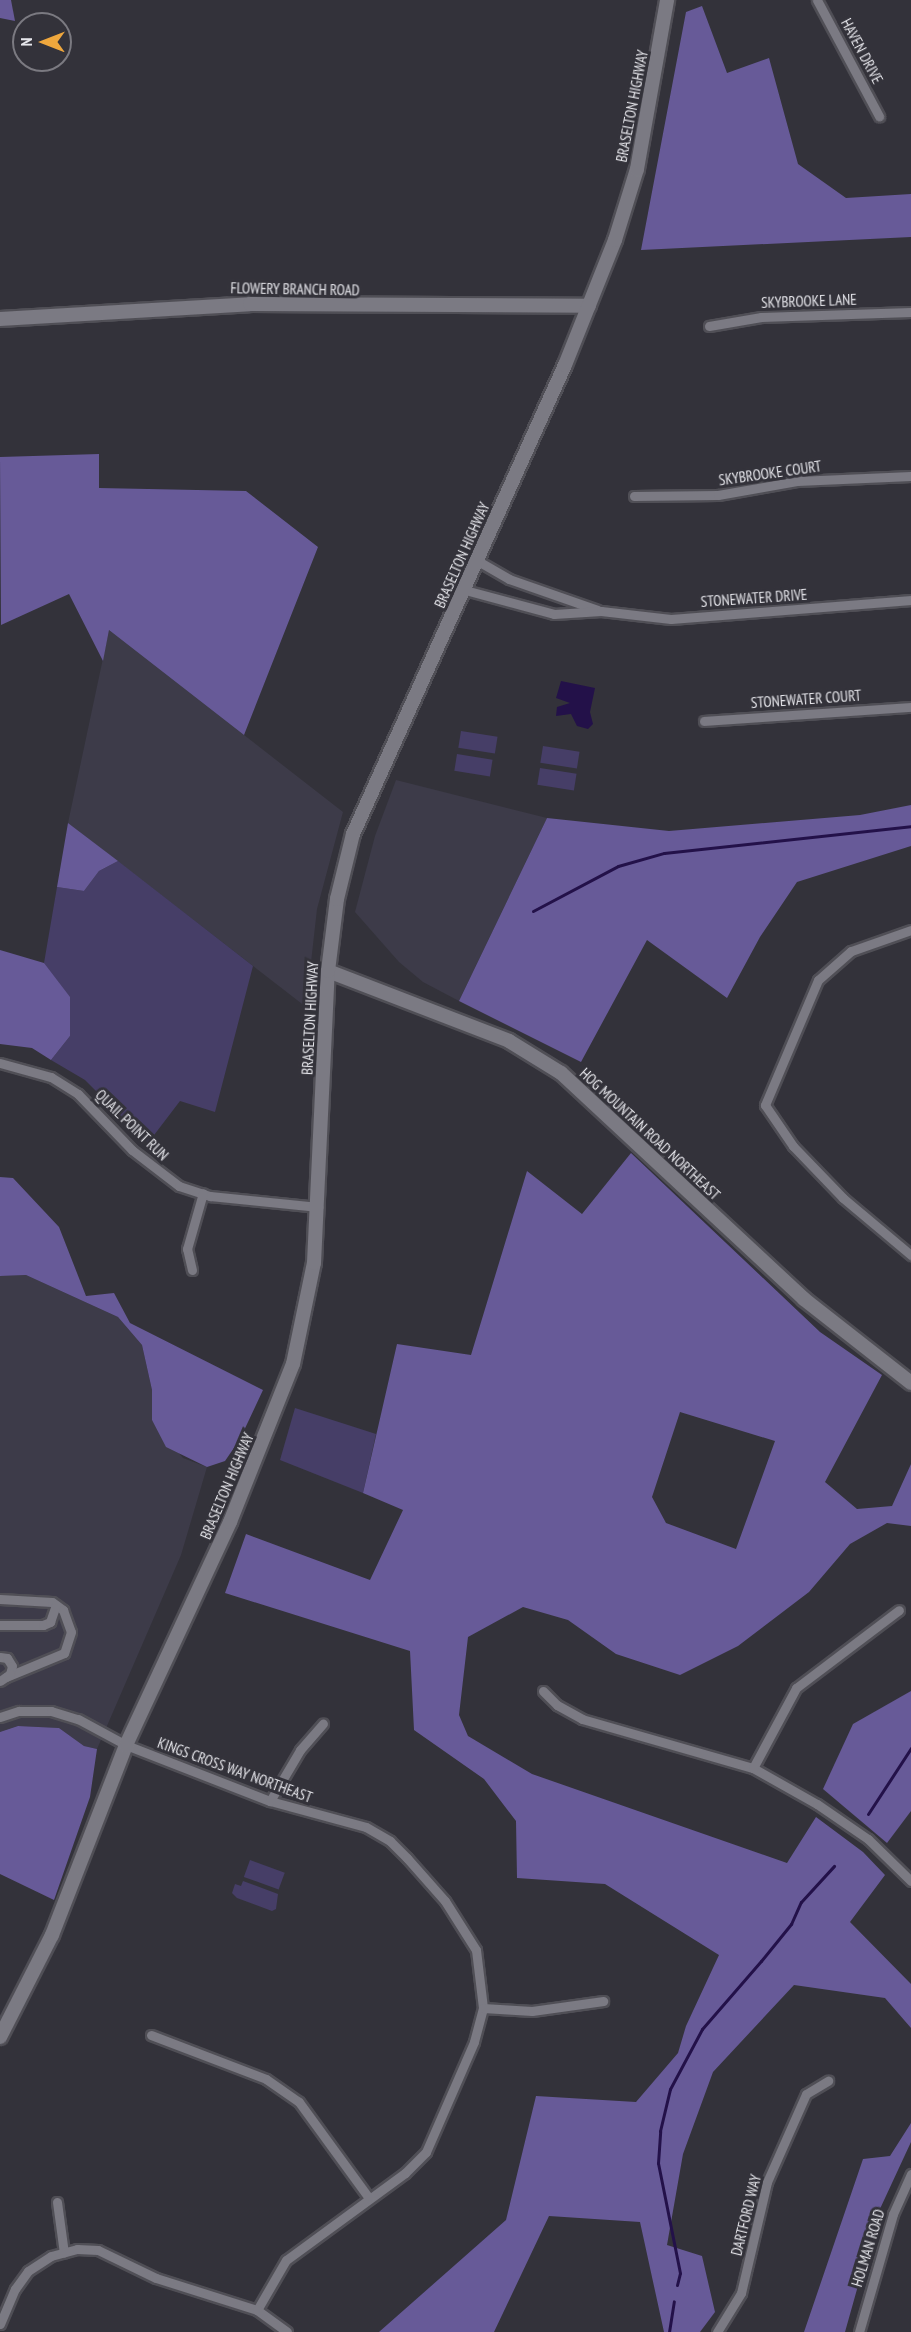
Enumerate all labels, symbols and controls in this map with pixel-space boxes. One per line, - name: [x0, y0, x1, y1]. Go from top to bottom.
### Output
- north arrow: [12, 12, 72, 72]
- street label: HAVEN DRIVE: [837, 15, 887, 87]
- text: N: [16, 38, 36, 46]
- street label: BRASELTON HIGHWAY: [612, 48, 652, 164]
- street label: FLOWERY BRANCH ROAD: [230, 279, 360, 299]
- street label: SKYBROOKE LANE: [761, 290, 857, 312]
- street label: SKYBROOKE COURT: [718, 457, 822, 489]
- street label: BRASELTON HIGHWAY: [431, 499, 493, 611]
- street label: STONEWATER DRIVE: [700, 585, 808, 611]
- street label: STONEWATER COURT: [750, 686, 862, 712]
- street label: BRASELTON HIGHWAY: [298, 961, 322, 1075]
- street label: HOG MOUNTAIN ROAD NORTHEAST: [576, 1064, 724, 1204]
- street label: QUAIL POINT RUN: [91, 1085, 173, 1165]
- street label: BRASELTON HIGHWAY: [196, 1430, 258, 1542]
- street label: KINGS CROSS WAY NORTHEAST: [155, 1734, 315, 1806]
- street label: DARTFORD WAY: [727, 2172, 765, 2258]
- street label: HOLMAN ROAD: [848, 2207, 888, 2289]

